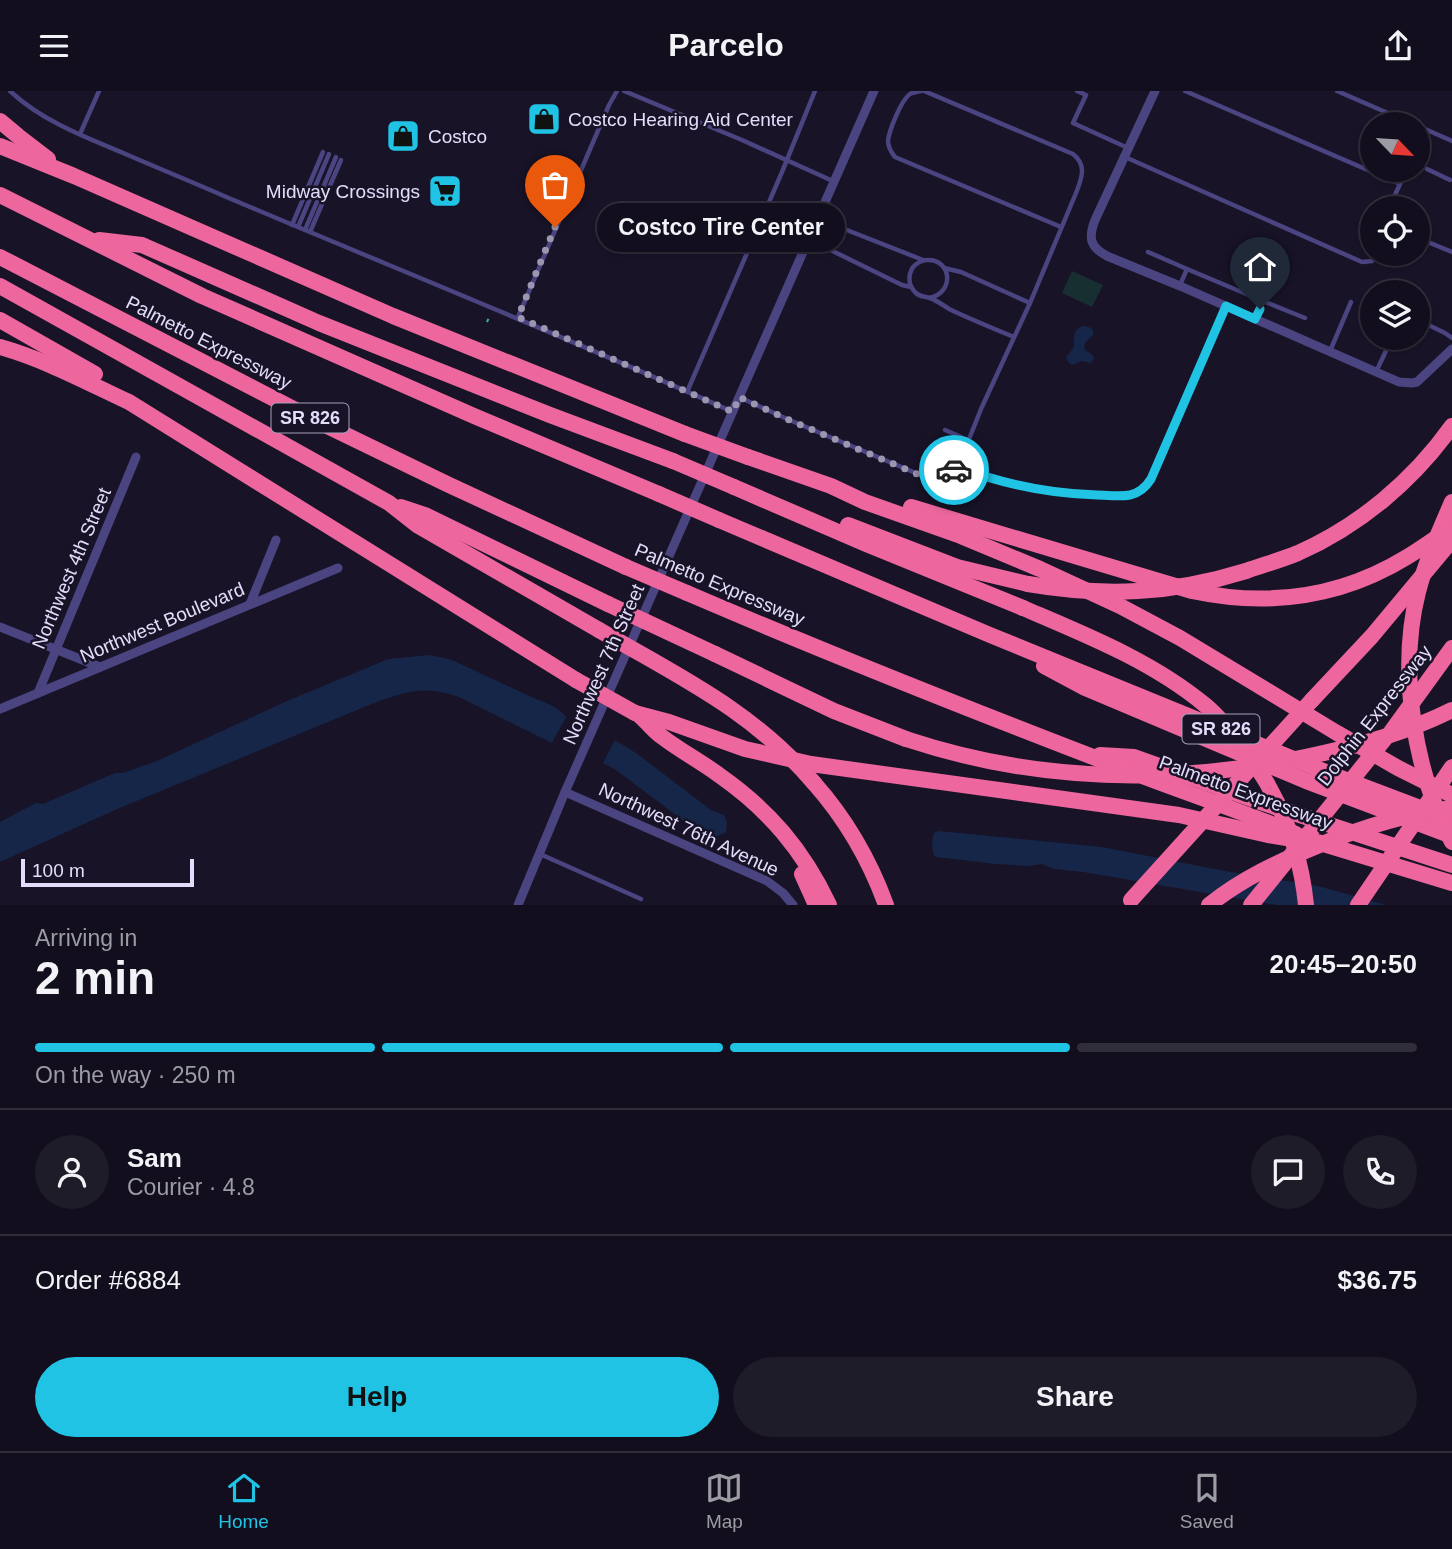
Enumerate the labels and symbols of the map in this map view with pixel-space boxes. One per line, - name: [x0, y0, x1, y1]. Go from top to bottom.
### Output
- shop icon: Costco Hearing Aid Center: [525, 100, 563, 138]
- place label: Costco Hearing Aid Center: [568, 109, 794, 130]
- north arrow: [1360, 112, 1430, 182]
- shop icon: Costco: [384, 117, 422, 155]
- place label: Costco: [428, 126, 487, 147]
- pin: [525, 155, 585, 227]
- supermarket icon: Midway Crossings: [426, 172, 464, 210]
- place label: Midway Crossings: [266, 181, 420, 202]
- callout: Costco Tire Center: [597, 202, 846, 251]
- pin: [1230, 237, 1290, 309]
- street label: Palmetto Expressway: [123, 292, 295, 393]
- road number: SR 826: [272, 403, 348, 433]
- courier: [919, 435, 989, 505]
- street label: Northwest 4th Street: [28, 484, 115, 652]
- street label: Palmetto Expressway: [632, 539, 808, 630]
- street label: Northwest Boulevard: [77, 578, 247, 667]
- street label: Northwest 7th Street: [559, 580, 649, 748]
- street label: Dolphin Expressway: [1313, 641, 1436, 790]
- road number: SR 826: [1182, 715, 1260, 743]
- street label: Palmetto Expressway: [1156, 751, 1336, 834]
- street label: Northwest 76th Avenue: [595, 778, 782, 880]
- scale bar: [21, 856, 194, 888]

